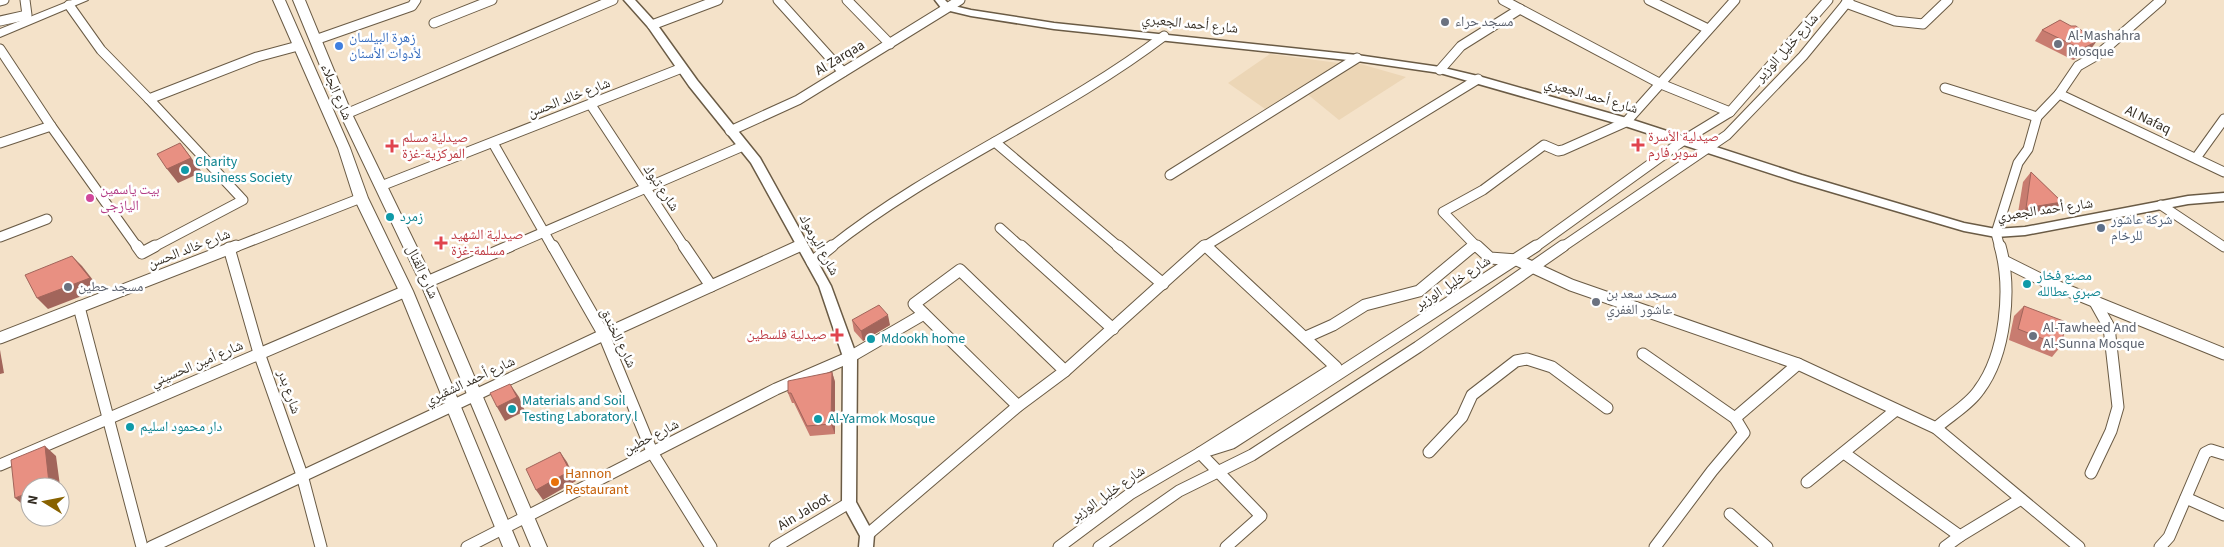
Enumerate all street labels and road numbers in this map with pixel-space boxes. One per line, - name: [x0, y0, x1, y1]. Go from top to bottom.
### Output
- street label: شارع أحمد الجعبري: [1141, 9, 1239, 40]
- street label: شارع خليل الوزير: [1750, 9, 1823, 88]
- street label: Al Zarqaa: [811, 35, 869, 81]
- street label: شارع الجلاء: [315, 61, 357, 123]
- street label: شارع خالد الحسن: [525, 73, 613, 123]
- street label: شارع أحمد الجعبري: [1542, 73, 1640, 119]
- street label: Al Nafaq: [2122, 101, 2174, 139]
- street label: شارع تبوك: [638, 161, 684, 215]
- street label: شارع أحمد الجعبري: [1996, 193, 2094, 227]
- street label: شارع اليرموك: [794, 211, 844, 279]
- street label: شارع خالد الحسن: [145, 224, 233, 274]
- street label: شارع القنال: [401, 242, 443, 302]
- street label: شارع خليل الوزير: [1410, 251, 1495, 316]
- street label: شارع الخندق: [595, 304, 641, 372]
- street label: شارع أمين الحسيني: [148, 335, 247, 393]
- street label: شارع أحمد الشقيري: [422, 351, 519, 411]
- street label: شارع بدر: [272, 366, 306, 417]
- street label: شارع حطين: [620, 414, 682, 460]
- street label: شارع خليل الوزير: [1066, 461, 1149, 528]
- street label: Ain Jaloot: [774, 488, 834, 536]

